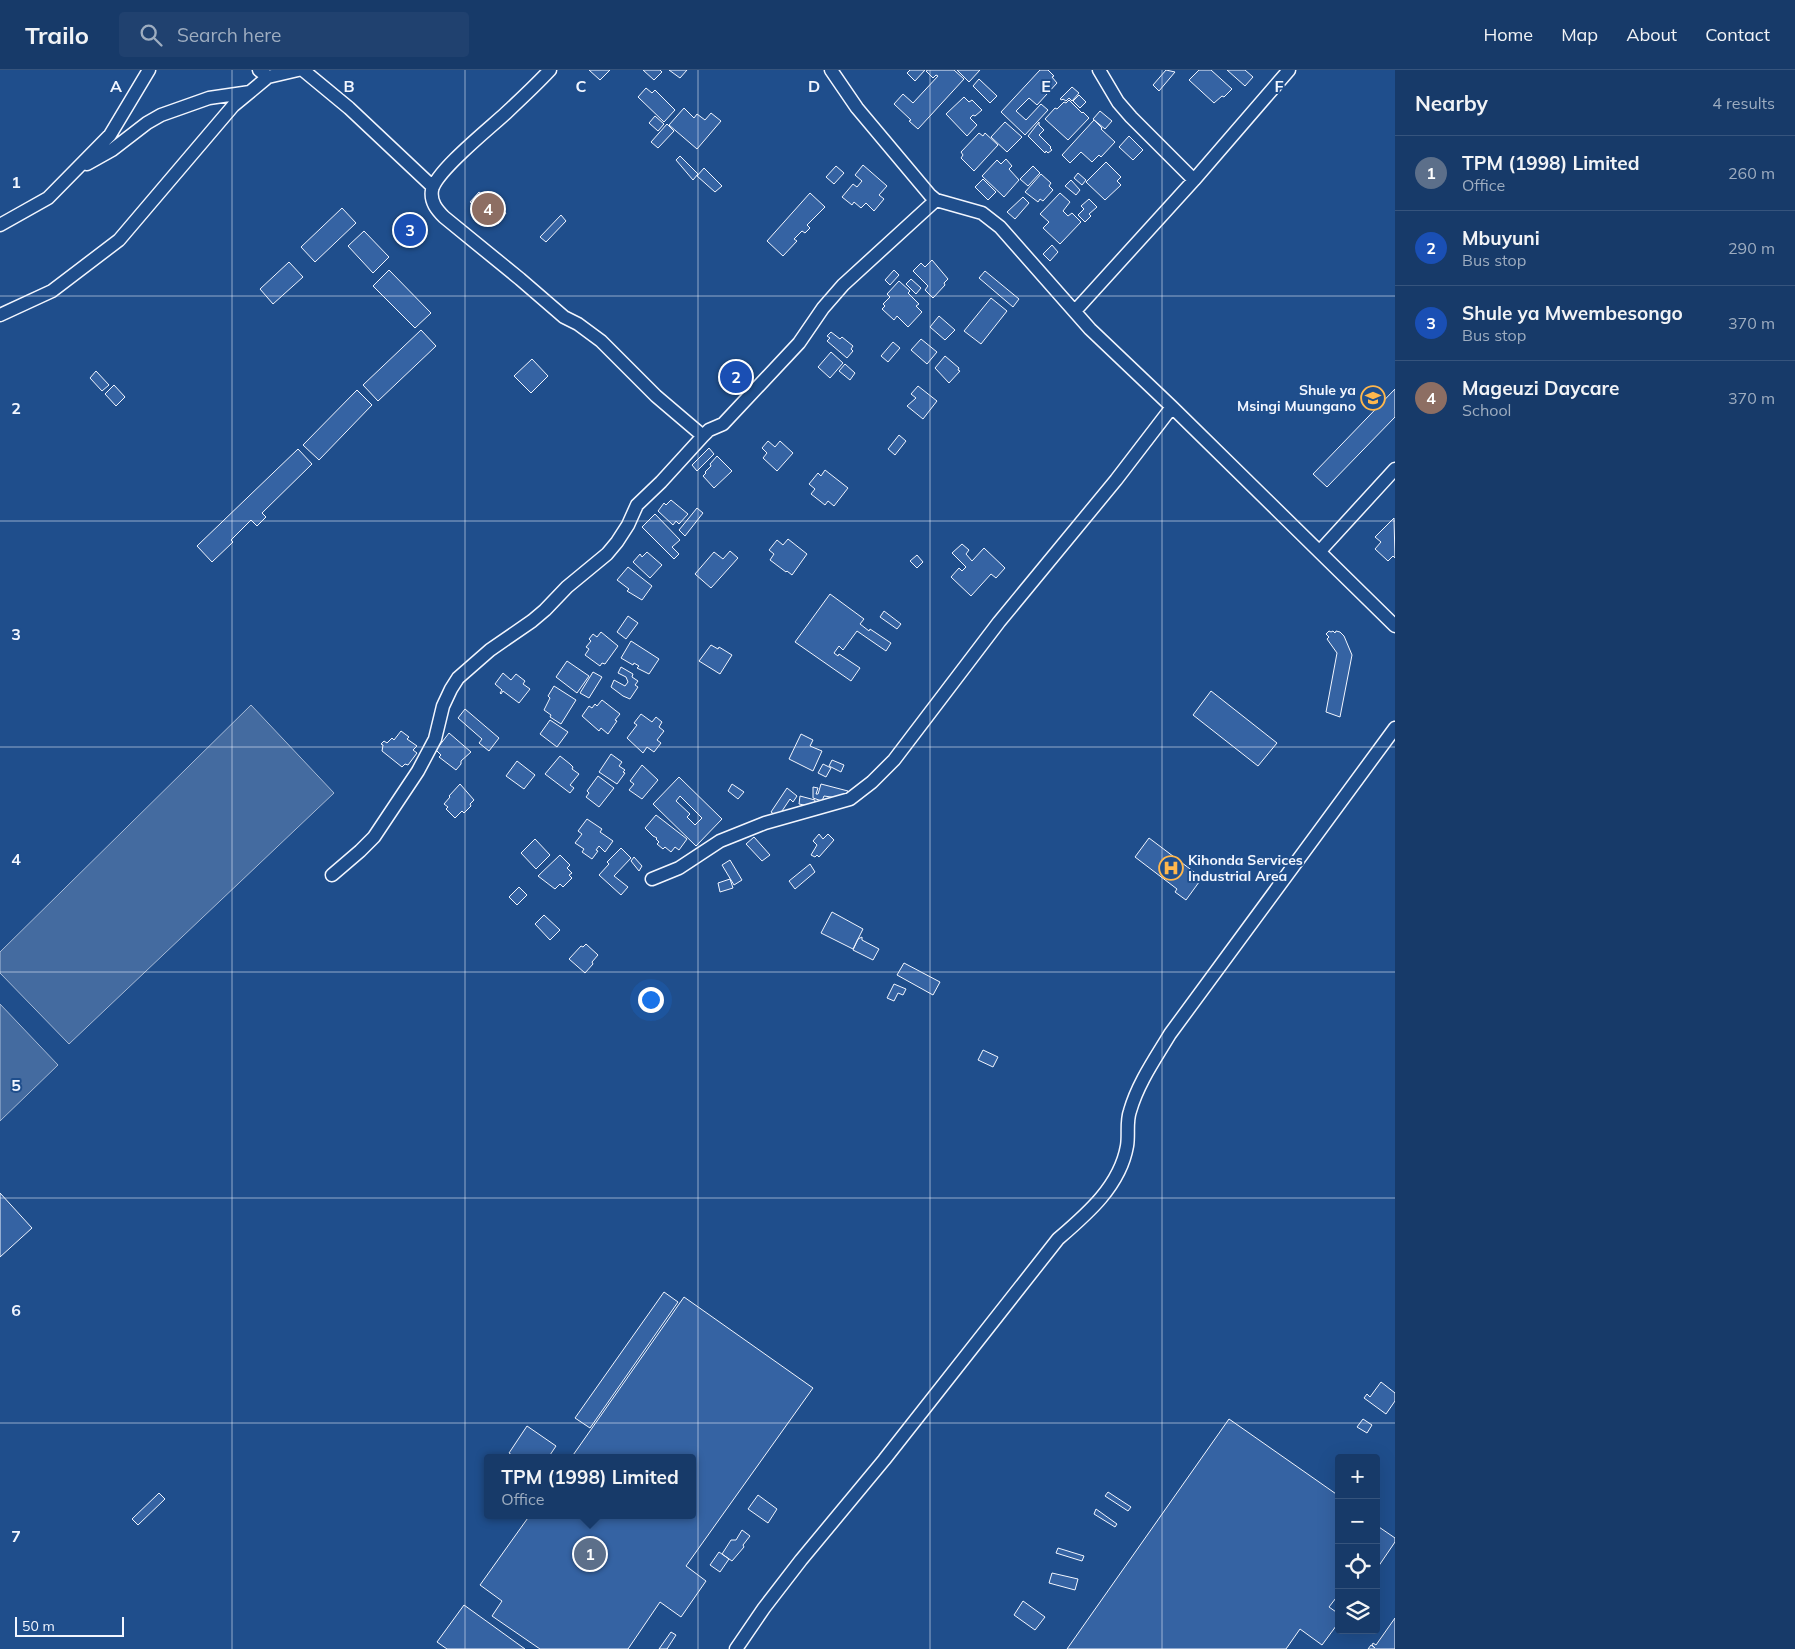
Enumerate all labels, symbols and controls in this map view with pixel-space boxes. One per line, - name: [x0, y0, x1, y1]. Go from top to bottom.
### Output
- search box: [119, 12, 469, 57]
- text: Trailo: [25, 20, 89, 50]
- icon: search: [137, 21, 165, 49]
- text: Search here: [177, 23, 281, 47]
- text: Home: [1483, 23, 1533, 46]
- text: Map: [1561, 23, 1598, 46]
- text: About: [1626, 23, 1677, 46]
- text: Contact: [1705, 23, 1770, 46]
- text: A: [110, 76, 122, 96]
- text: B: [343, 76, 355, 96]
- text: C: [576, 76, 587, 96]
- text: D: [808, 76, 820, 96]
- text: E: [1041, 76, 1051, 96]
- text: F: [1274, 76, 1284, 96]
- text: Nearby: [1415, 90, 1488, 116]
- text: 4 results: [1712, 93, 1775, 113]
- text: TPM (1998) Limited: [1462, 151, 1639, 175]
- text: 1: [1426, 163, 1436, 183]
- text: 260 m: [1728, 163, 1775, 183]
- text: 1: [11, 172, 21, 192]
- text: Office: [1462, 175, 1505, 195]
- pin: 4: [472, 190, 504, 228]
- pin: 3: [394, 211, 426, 249]
- text: Mbuyuni: [1462, 226, 1540, 250]
- text: 2: [1426, 238, 1436, 258]
- text: 290 m: [1728, 238, 1775, 258]
- text: Bus stop: [1462, 250, 1526, 270]
- text: Shule ya Mwembesongo: [1462, 301, 1683, 325]
- text: 3: [1426, 313, 1436, 333]
- text: 370 m: [1728, 313, 1775, 333]
- text: Bus stop: [1462, 325, 1526, 345]
- pin: 2: [720, 358, 752, 396]
- text: Mageuzi Daycare: [1462, 376, 1619, 400]
- place label: Shule ya Msingi Muungano: [1237, 381, 1356, 415]
- school or university icon: Shule ya Msingi Muungano: [1360, 385, 1386, 411]
- text: 4: [1426, 388, 1436, 408]
- text: 370 m: [1728, 388, 1775, 408]
- text: 2: [11, 398, 21, 418]
- text: School: [1462, 400, 1511, 420]
- text: 3: [11, 624, 21, 644]
- text: 4: [11, 849, 21, 869]
- place label: Kihonda Services Industrial Area: [1188, 851, 1303, 885]
- hospital icon: Kihonda Services Industrial Area: [1158, 855, 1184, 881]
- your location: [638, 987, 664, 1013]
- text: 5: [11, 1075, 21, 1095]
- text: 6: [11, 1300, 21, 1320]
- popup: [484, 1454, 696, 1519]
- map controls: [1335, 1454, 1380, 1634]
- button: +: [1335, 1454, 1380, 1499]
- text: TPM (1998) Limited: [501, 1465, 679, 1489]
- text: Office: [501, 1489, 544, 1509]
- button: −: [1335, 1499, 1380, 1544]
- text: 7: [11, 1526, 21, 1546]
- pin: 1: [574, 1535, 606, 1573]
- button: locate: [1335, 1544, 1380, 1589]
- button: layers: [1335, 1589, 1380, 1634]
- scale bar: [15, 1614, 124, 1637]
- text: 50 m: [22, 1617, 55, 1635]

